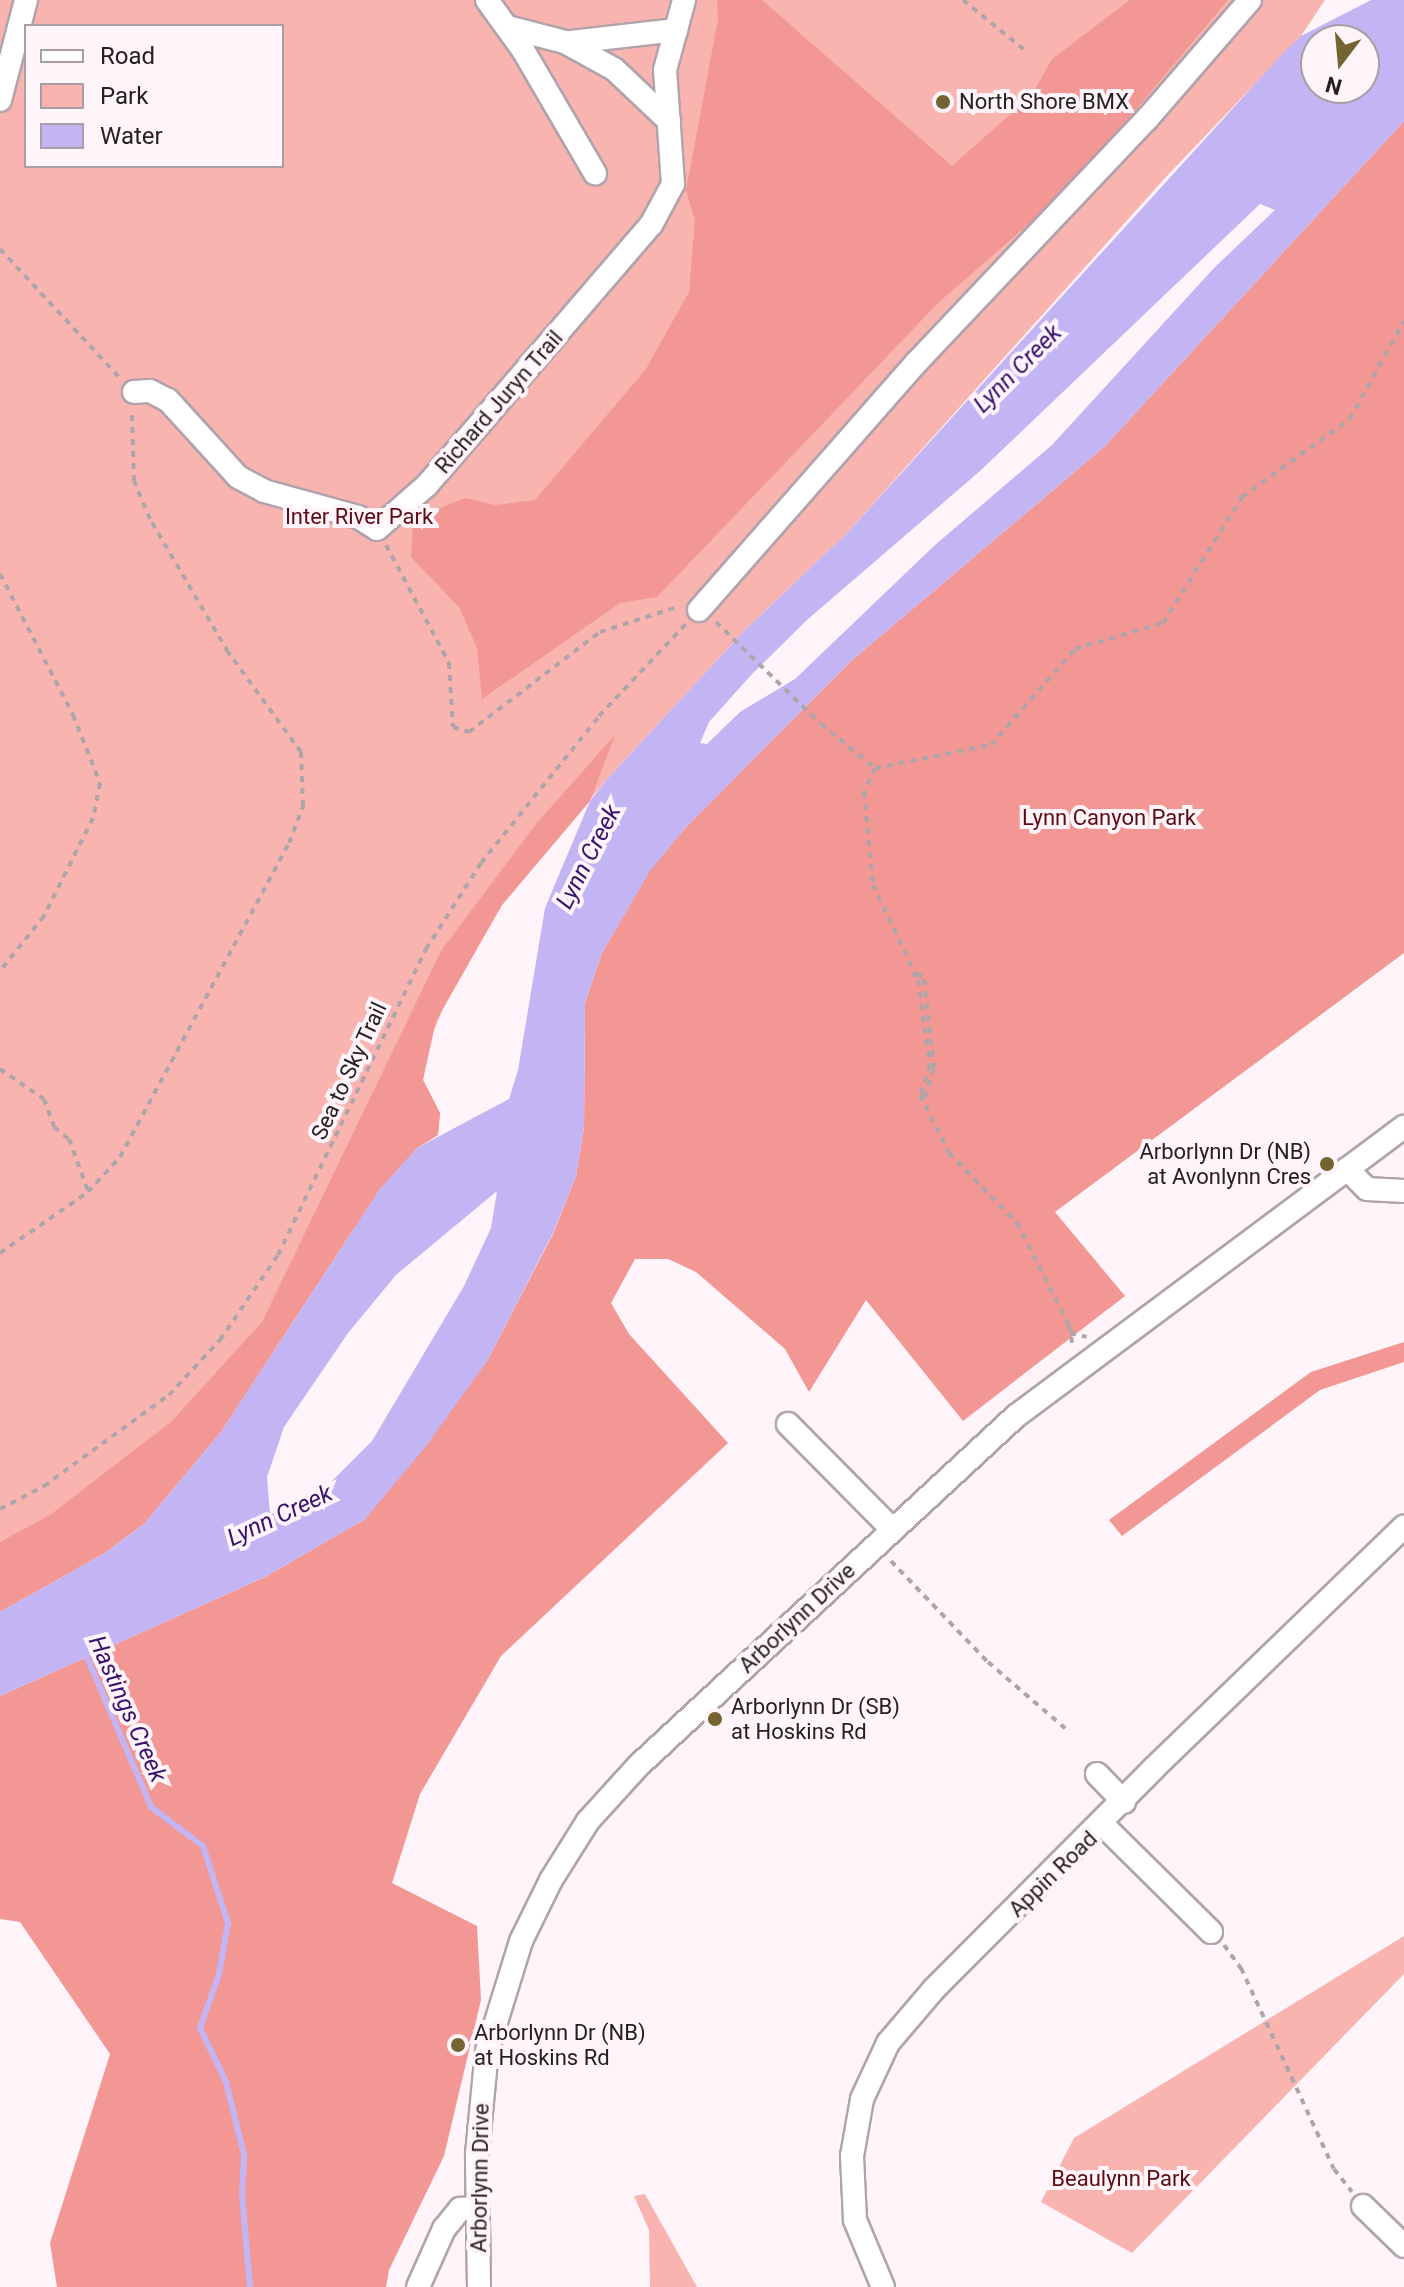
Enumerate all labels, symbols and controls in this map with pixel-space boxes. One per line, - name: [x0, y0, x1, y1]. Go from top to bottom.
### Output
- legend: [24, 24, 284, 168]
- north arrow: [1300, 24, 1380, 104]
- text: Road: [100, 42, 155, 70]
- text: N: [1323, 71, 1345, 100]
- text: Park: [100, 82, 148, 110]
- place label: North Shore BMX: [959, 89, 1129, 115]
- marker: North Shore BMX: [934, 93, 952, 111]
- text: Water: [100, 122, 163, 150]
- water label: Lynn Creek: [968, 319, 1068, 419]
- street label: Richard Juryn Trail: [429, 325, 569, 479]
- park label: Inter River Park: [285, 504, 433, 530]
- water label: Lynn Creek: [551, 800, 627, 914]
- park label: Lynn Canyon Park: [1022, 805, 1196, 831]
- street label: Sea to Sky Trail: [306, 998, 392, 1144]
- place label: Arborlynn Dr (NB) at Avonlynn Cres: [1139, 1138, 1311, 1190]
- marker: Arborlynn Dr (NB) at Avonlynn Cres: [1318, 1155, 1336, 1173]
- water label: Lynn Creek: [223, 1479, 337, 1553]
- street label: Arborlynn Drive: [733, 1558, 861, 1678]
- water label: Hastings Creek: [82, 1631, 172, 1787]
- place label: Arborlynn Dr (SB) at Hoskins Rd: [731, 1693, 900, 1744]
- marker: Arborlynn Dr (SB) at Hoskins Rd: [706, 1710, 724, 1728]
- street label: Appin Road: [1003, 1825, 1103, 1923]
- place label: Arborlynn Dr (NB) at Hoskins Rd: [474, 2019, 646, 2070]
- marker: Arborlynn Dr (NB) at Hoskins Rd: [449, 2036, 467, 2054]
- street label: Arborlynn Drive: [466, 2103, 494, 2253]
- park label: Beaulynn Park: [1051, 2166, 1191, 2192]

